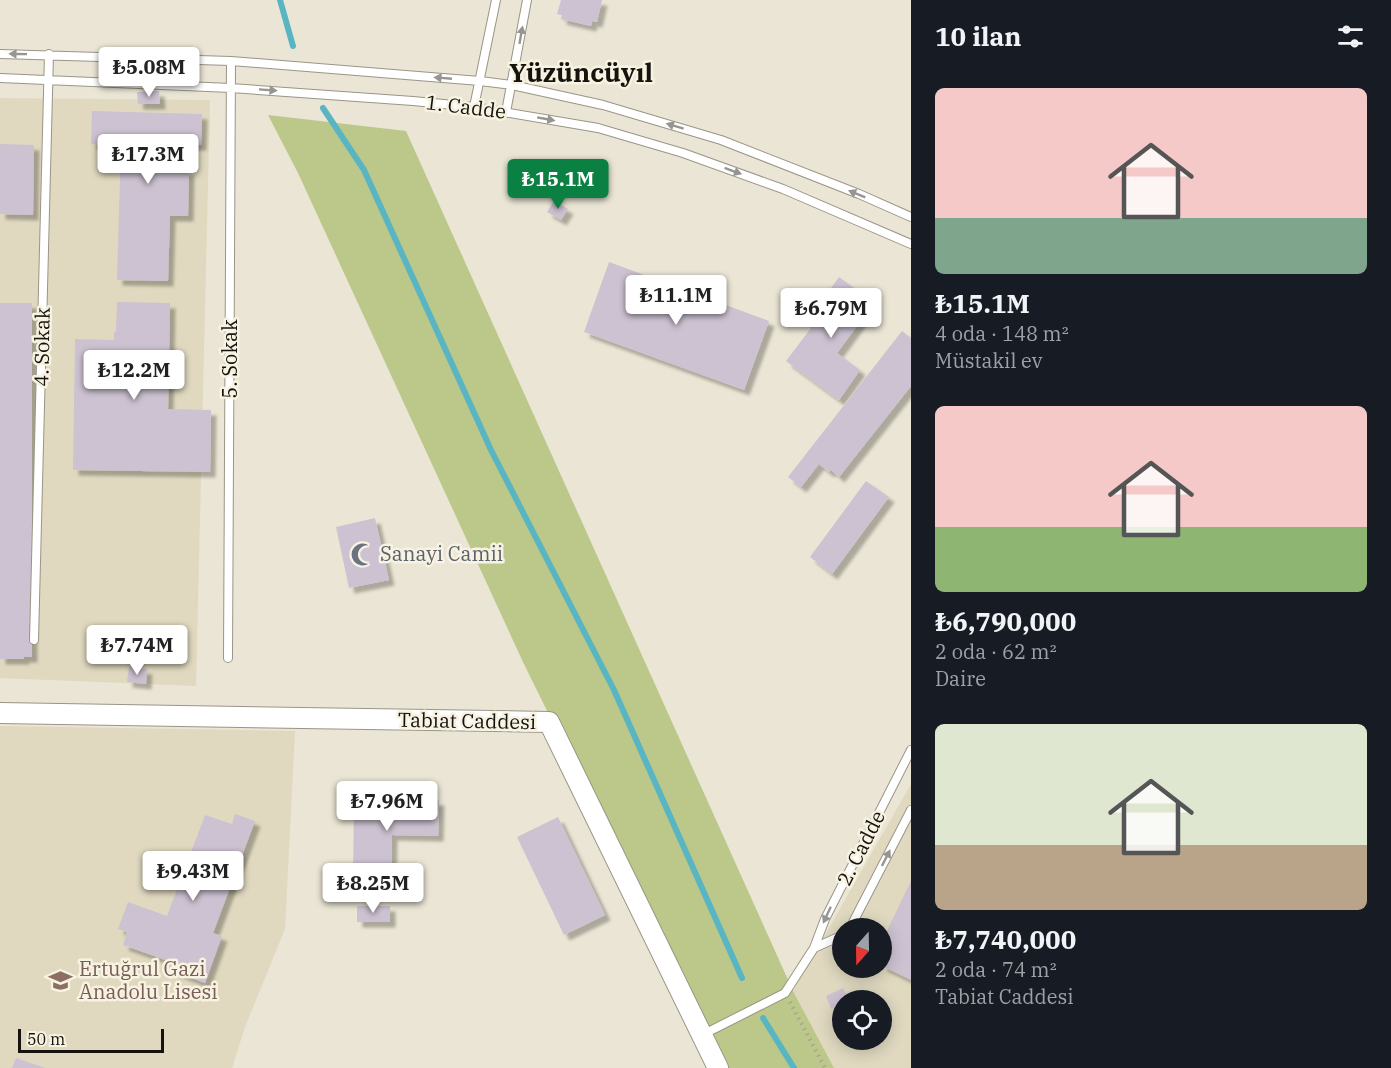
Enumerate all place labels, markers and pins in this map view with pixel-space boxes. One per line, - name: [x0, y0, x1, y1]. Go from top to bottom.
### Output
- pin: ₺5.08M: [100, 47, 198, 98]
- pin: ₺17.3M: [99, 134, 197, 185]
- pin: ₺15.1M: [509, 159, 607, 210]
- pin: ₺11.1M: [627, 275, 725, 326]
- pin: ₺6.79M: [782, 288, 880, 339]
- pin: ₺12.2M: [85, 350, 183, 401]
- place label: Sanayi Camii: [380, 540, 503, 567]
- mosque icon: Sanayi Camii: [349, 541, 375, 567]
- pin: ₺7.74M: [88, 625, 186, 676]
- pin: ₺7.96M: [338, 781, 436, 832]
- pin: ₺9.43M: [144, 851, 242, 902]
- pin: ₺8.25M: [324, 863, 422, 914]
- place label: Ertuğrul Gazi Anadolu Lisesi: [79, 955, 218, 1005]
- school or university icon: Ertuğrul Gazi Anadolu Lisesi: [48, 967, 74, 993]

